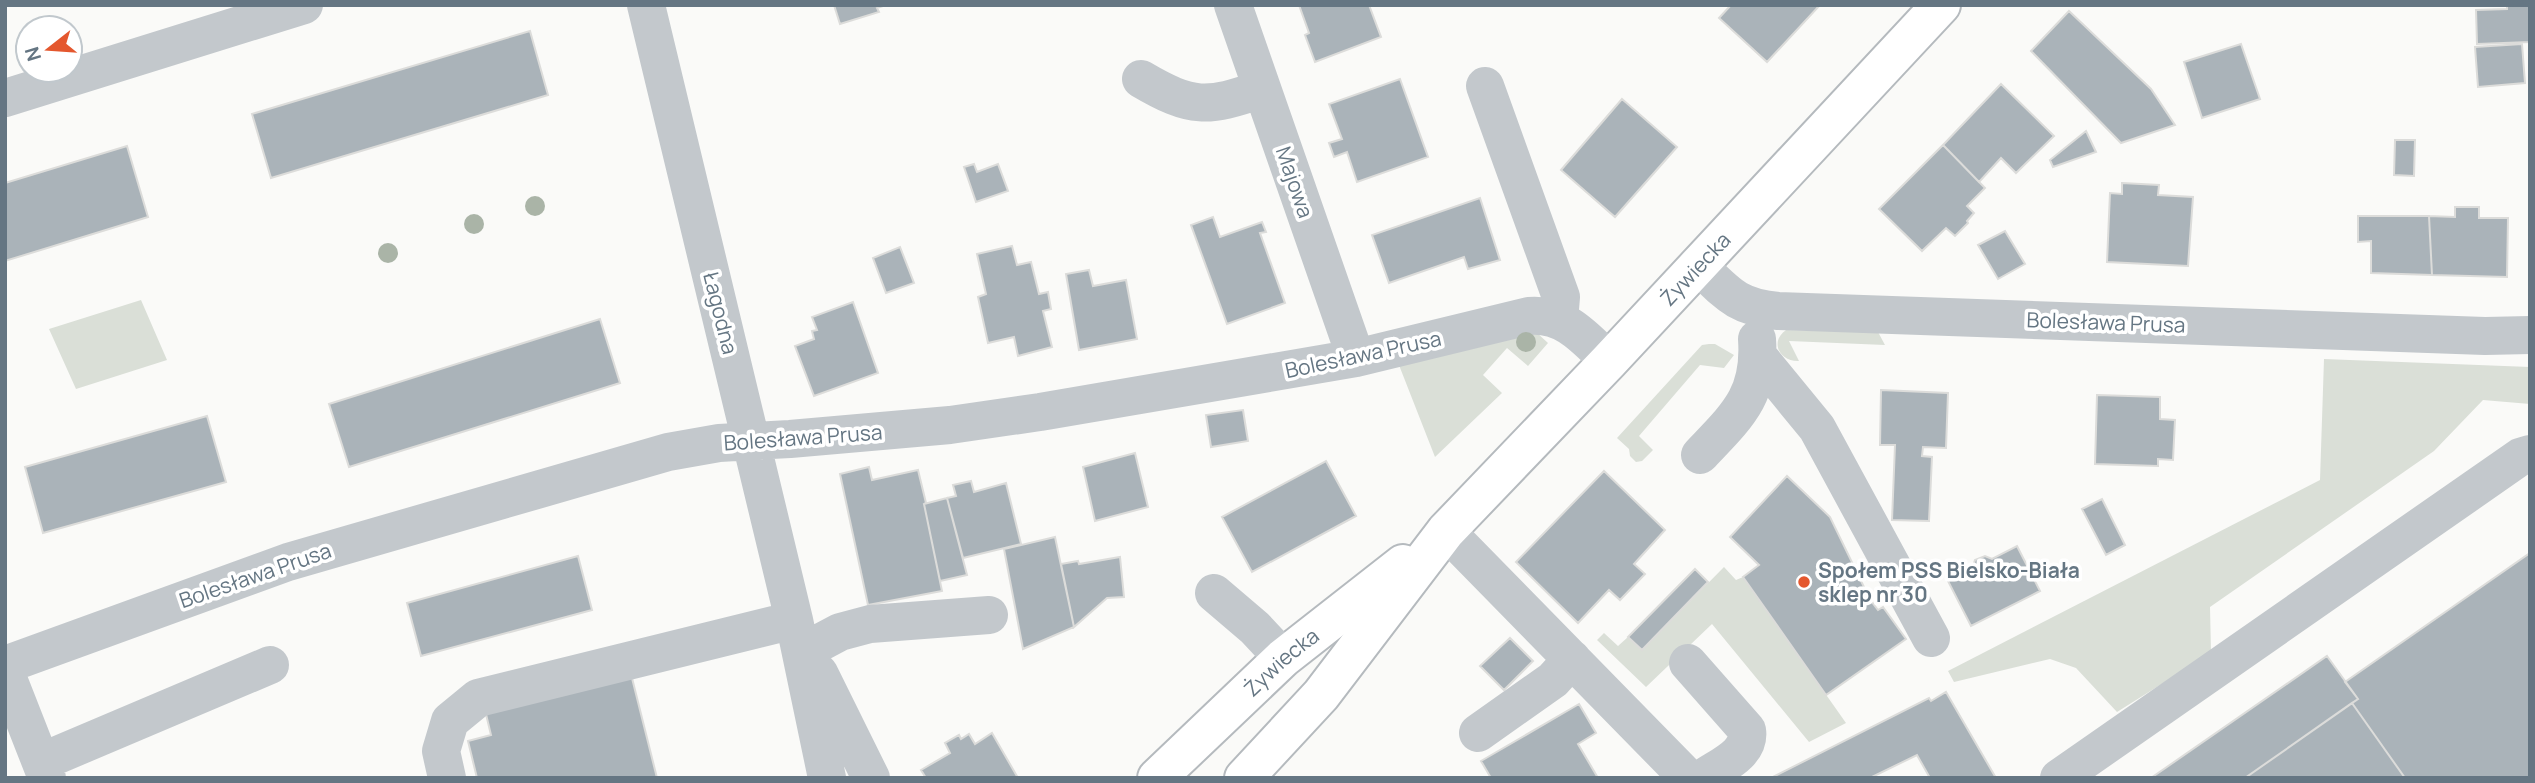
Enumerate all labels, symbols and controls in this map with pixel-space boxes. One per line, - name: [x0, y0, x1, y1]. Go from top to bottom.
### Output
- north arrow: [14, 14, 84, 84]
- text: N: [18, 44, 47, 64]
- street label: Majowa: [1270, 143, 1320, 221]
- street label: Żywiecka: [1654, 226, 1736, 312]
- street label: Łagodna: [697, 269, 745, 357]
- street label: Bolesława Prusa: [2026, 305, 2186, 339]
- street label: Bolesława Prusa: [1282, 324, 1444, 384]
- street label: Bolesława Prusa: [723, 417, 883, 457]
- street label: Bolesława Prusa: [175, 536, 335, 614]
- place label: Społem PSS Bielsko-Biała sklep nr 30: [1818, 556, 2080, 608]
- marker: Społem PSS Bielsko-Biała sklep nr 30: [1796, 574, 1812, 590]
- street label: Żywiecka: [1237, 621, 1324, 702]

